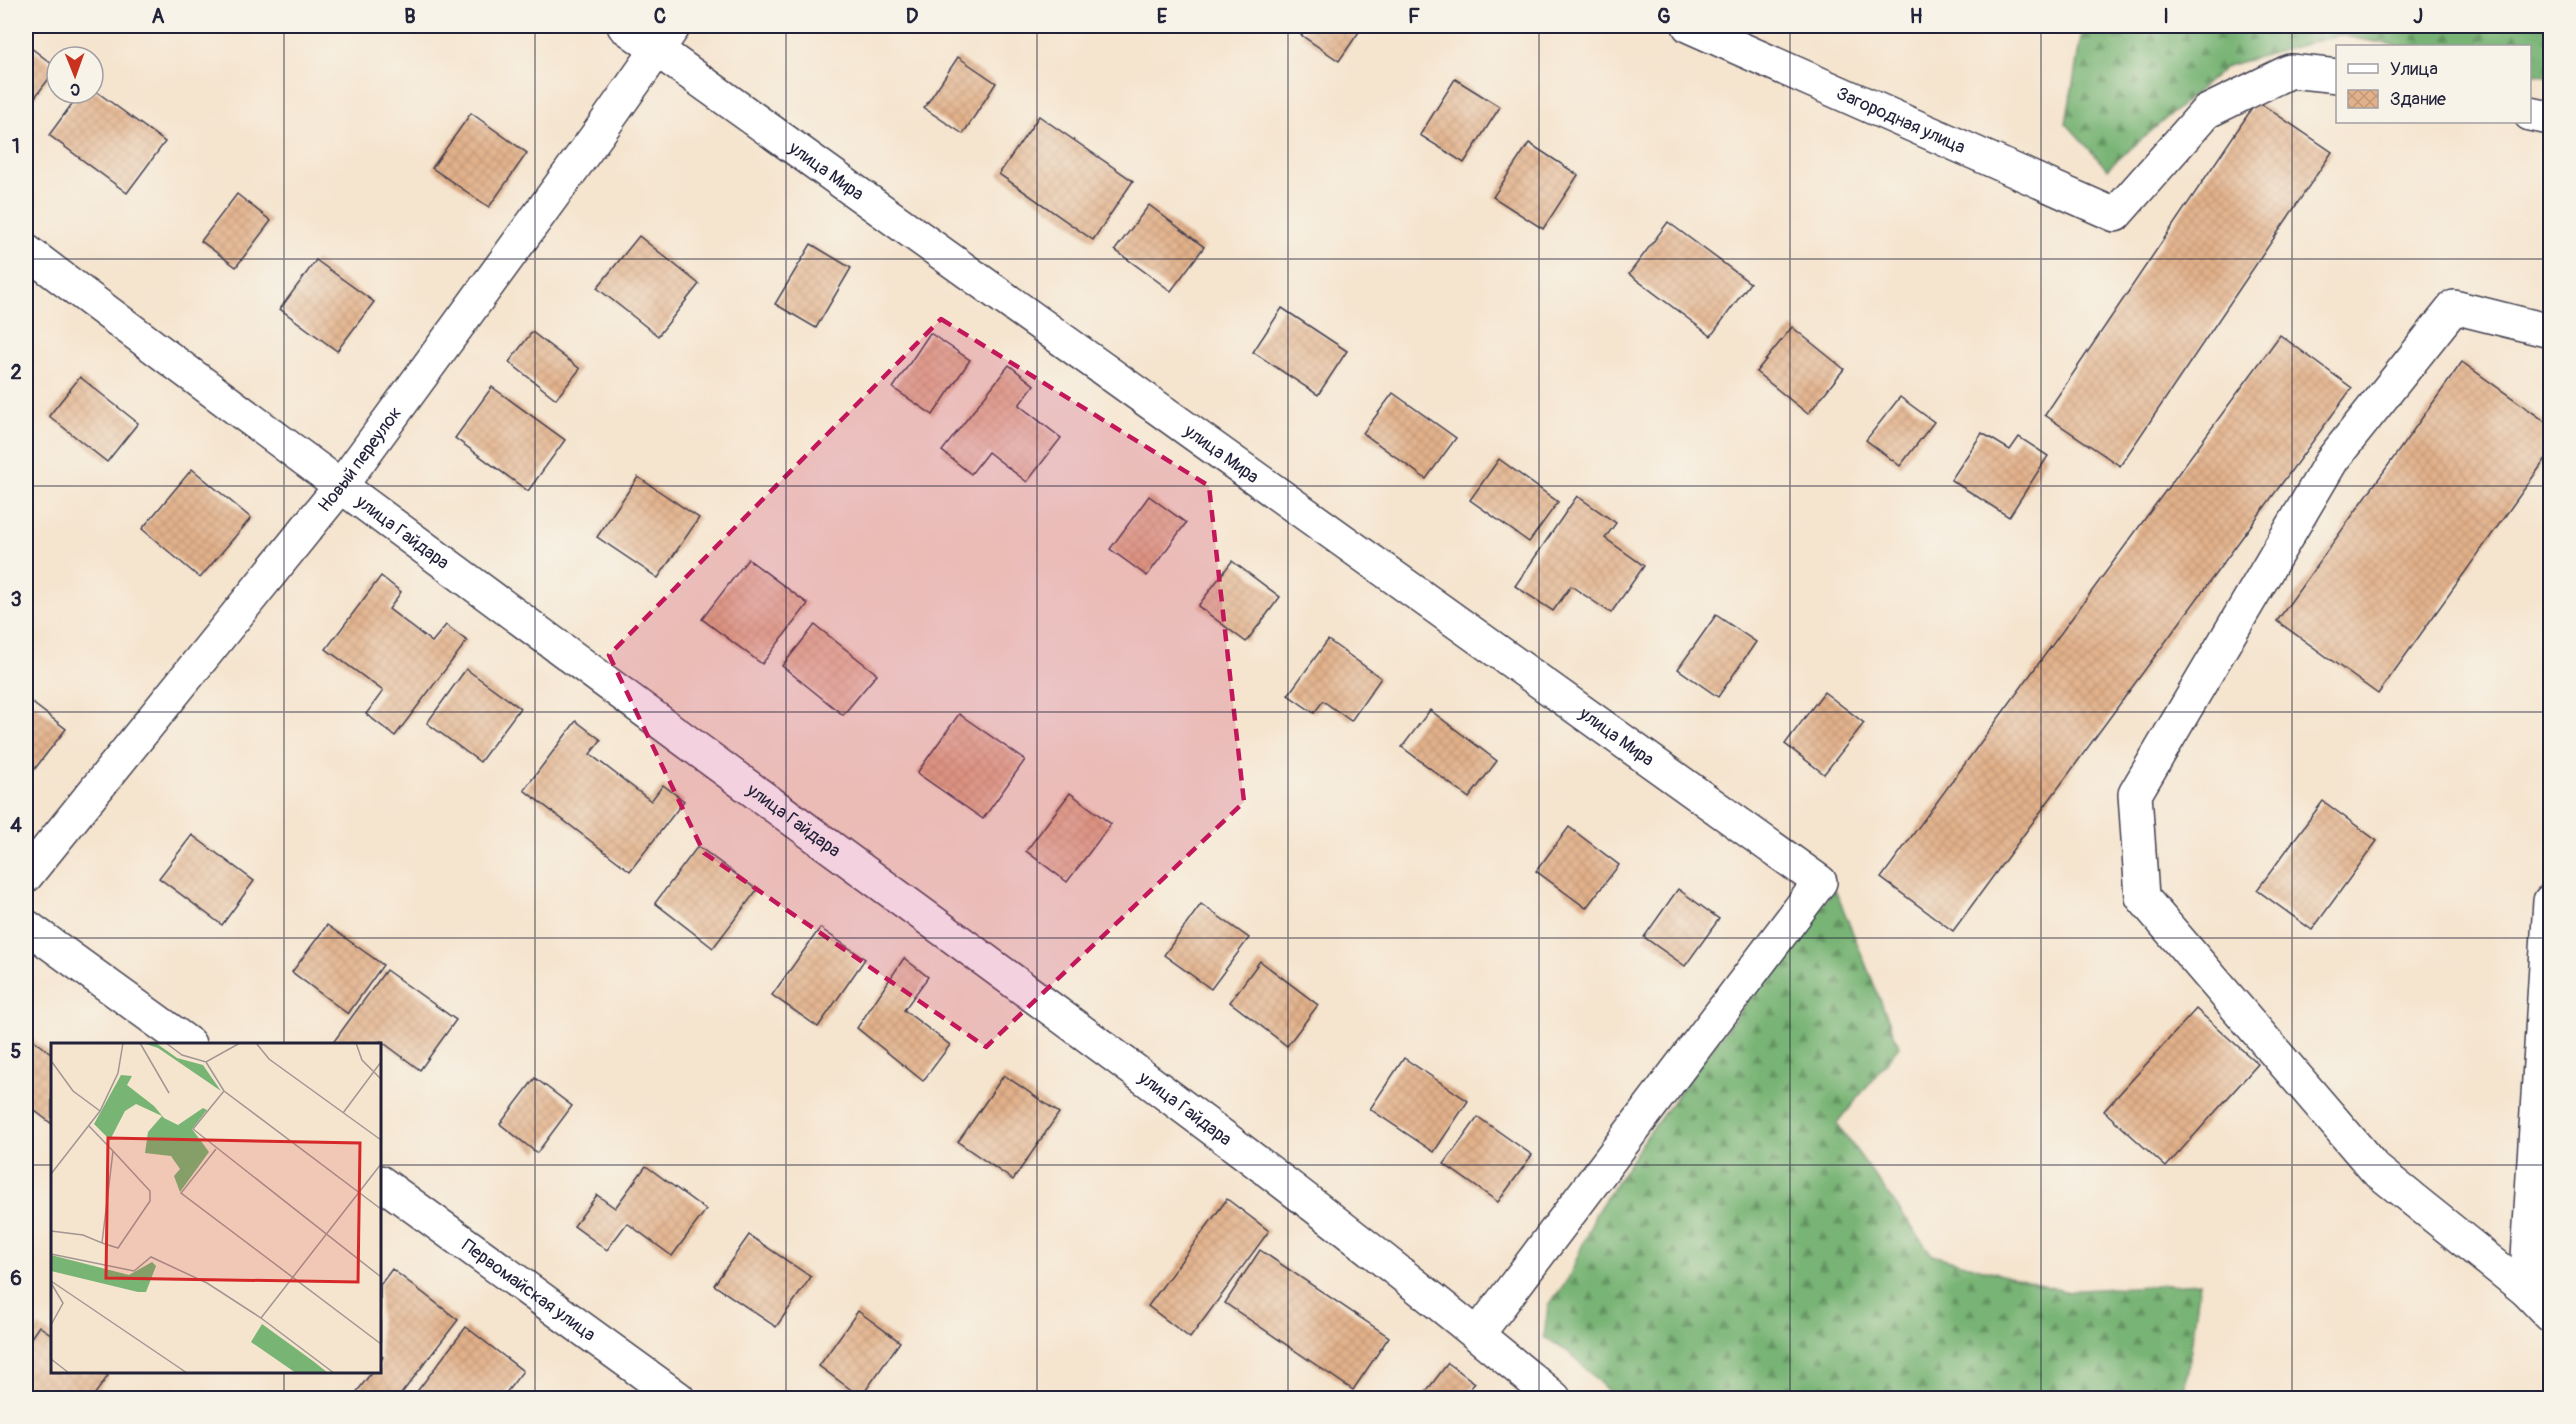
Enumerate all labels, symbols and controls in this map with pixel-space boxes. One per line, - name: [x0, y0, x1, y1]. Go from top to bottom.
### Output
- text: A: [152, 4, 165, 29]
- text: B: [404, 4, 416, 29]
- text: C: [654, 4, 666, 29]
- text: D: [906, 4, 919, 29]
- text: E: [1157, 4, 1168, 29]
- text: F: [1408, 4, 1420, 29]
- text: G: [1657, 4, 1671, 29]
- text: H: [1910, 4, 1923, 29]
- text: I: [2163, 4, 2169, 29]
- text: J: [2413, 4, 2423, 29]
- north arrow: [45, 45, 105, 105]
- legend: [2336, 45, 2531, 123]
- text: Улица: [2390, 58, 2438, 81]
- text: С: [70, 79, 80, 99]
- street label: Загородная улица: [1833, 81, 1969, 159]
- text: Здание: [2390, 88, 2446, 111]
- text: 1: [12, 134, 20, 159]
- street label: улица Мира: [784, 136, 868, 205]
- text: 2: [10, 360, 22, 385]
- street label: Новый переулок: [313, 402, 406, 517]
- street label: улица Мира: [1179, 419, 1264, 488]
- street label: улица Гайдара: [351, 489, 454, 574]
- text: 3: [10, 587, 22, 612]
- street label: улица Мира: [1574, 701, 1659, 771]
- street label: улица Гайдара: [742, 778, 845, 862]
- text: 4: [10, 813, 22, 838]
- text: 5: [11, 1039, 22, 1064]
- inset map: [51, 1043, 381, 1373]
- street label: улица Гайдара: [1134, 1065, 1237, 1151]
- street label: Первомайская улица: [458, 1234, 600, 1346]
- text: 6: [10, 1266, 22, 1291]

